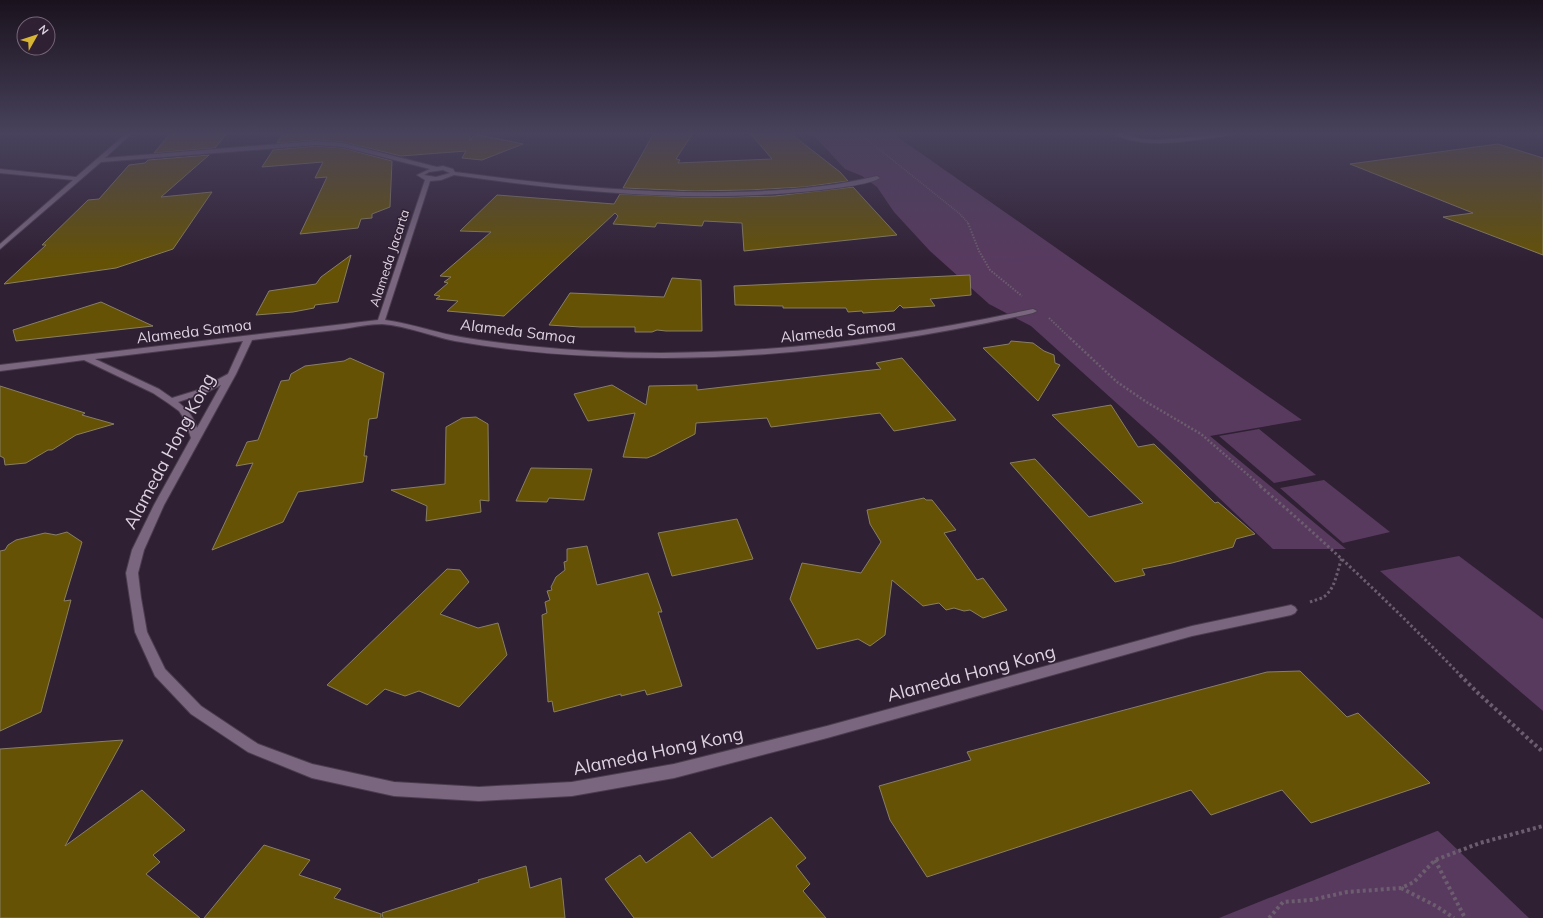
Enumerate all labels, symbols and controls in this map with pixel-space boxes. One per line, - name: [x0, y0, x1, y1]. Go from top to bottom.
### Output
- north arrow: [16, 16, 56, 56]
- text: N: [36, 22, 52, 37]
- street label: Alameda Jacarta: [366, 207, 412, 309]
- street label: Alameda Samoa: [135, 315, 253, 347]
- street label: Alameda Samoa: [459, 315, 577, 347]
- street label: Alameda Samoa: [779, 315, 897, 347]
- street label: Alameda Hong Kong: [118, 369, 220, 533]
- street label: Alameda Hong Kong: [884, 639, 1058, 707]
- street label: Alameda Hong Kong: [571, 722, 745, 780]

